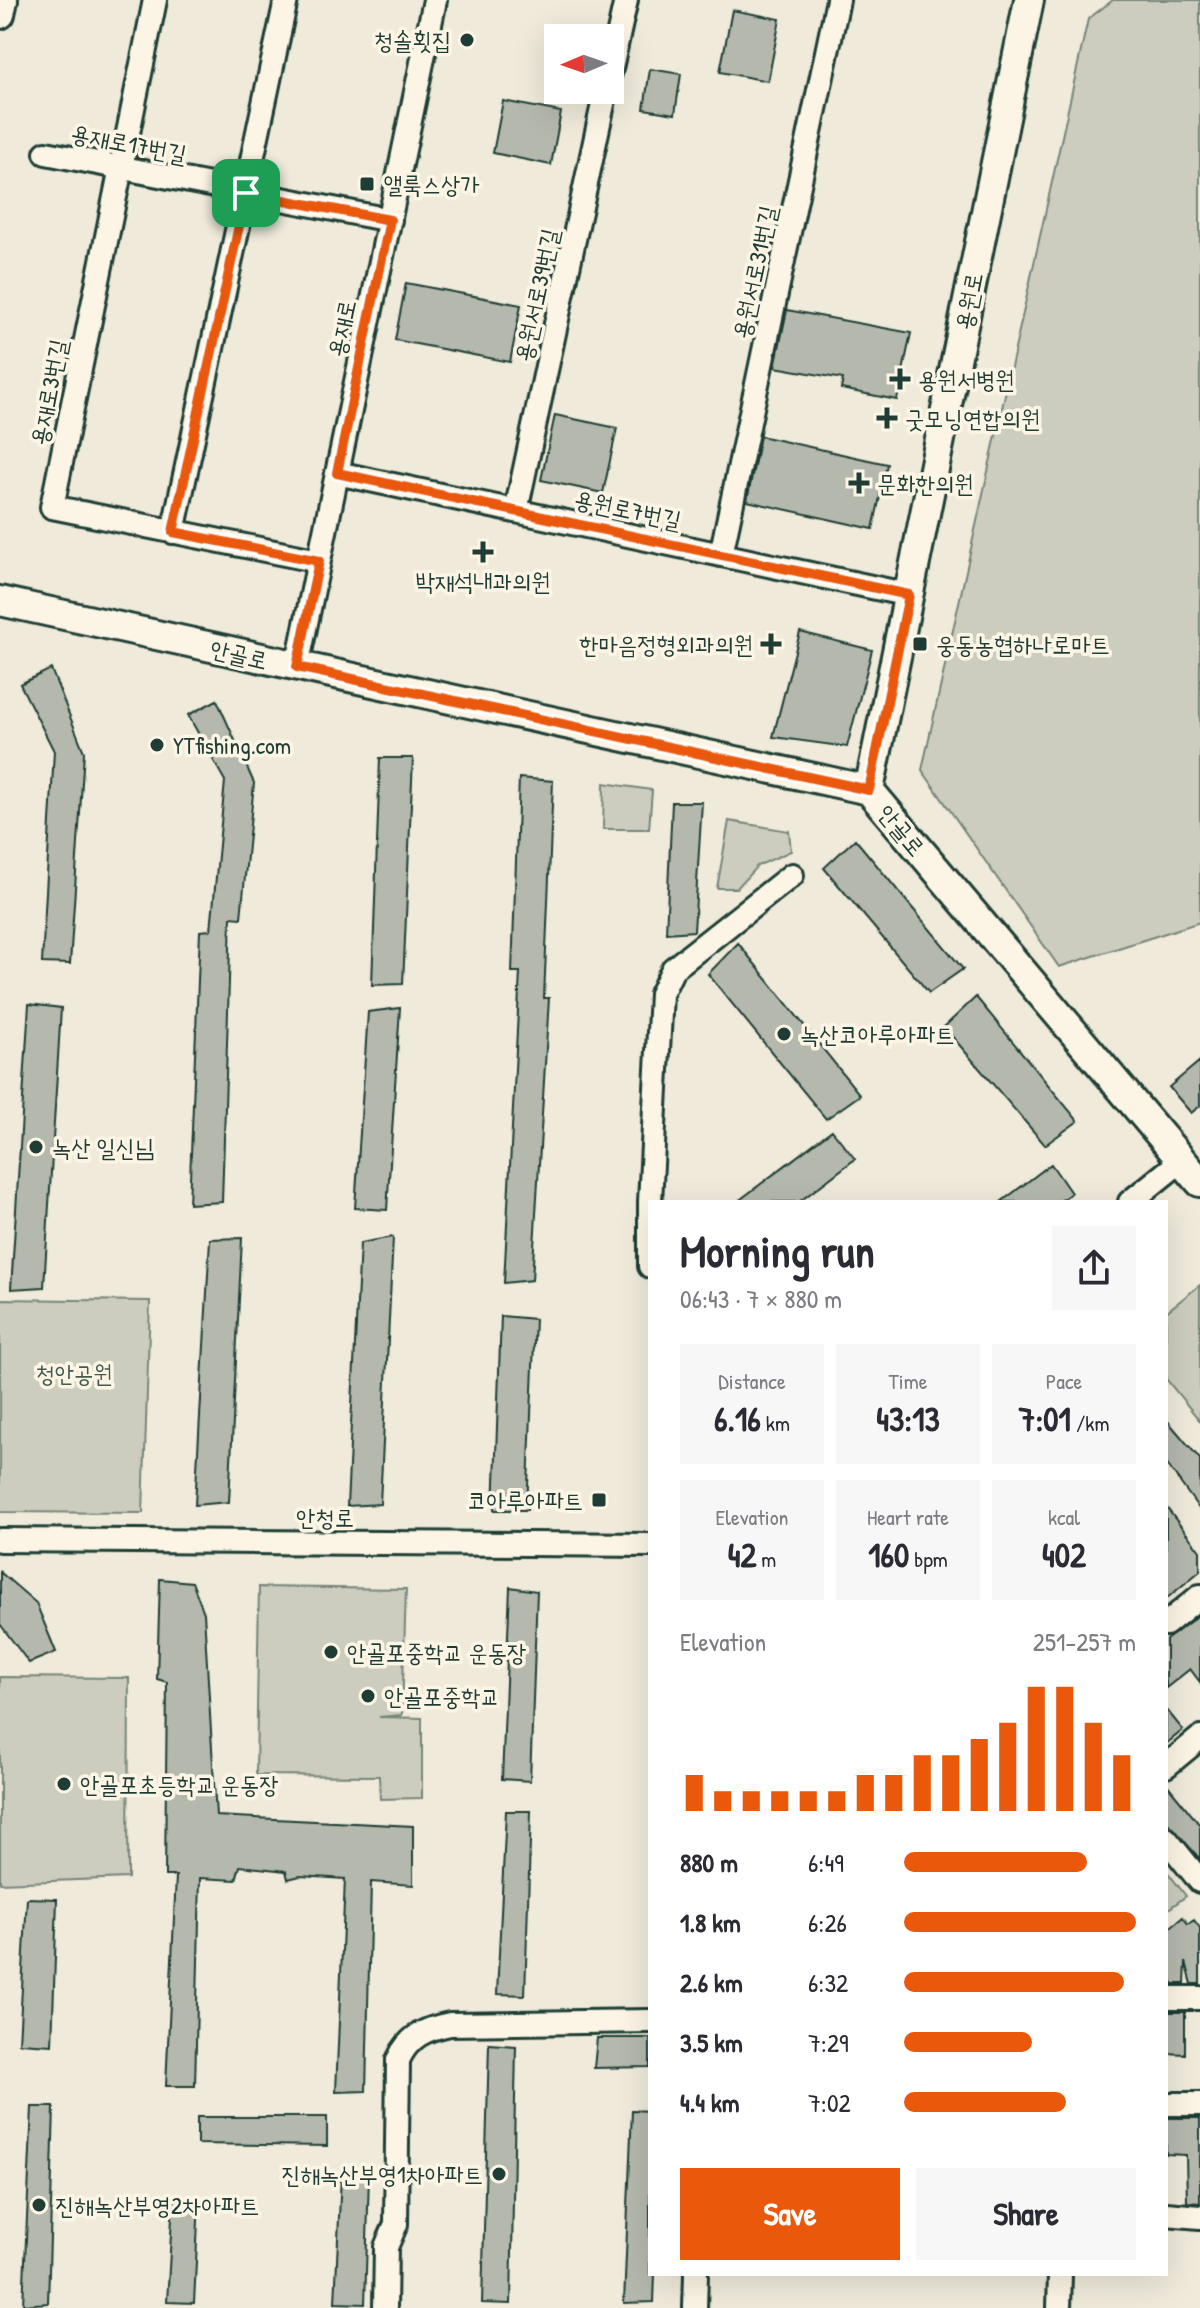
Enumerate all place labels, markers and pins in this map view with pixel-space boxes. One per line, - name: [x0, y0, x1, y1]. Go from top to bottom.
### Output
- place label: 청솔횟집: [374, 24, 451, 56]
- marker: 청솔횟집: [458, 31, 476, 49]
- pin: [212, 159, 280, 227]
- place label: 앨룩스상가: [383, 168, 480, 200]
- marker: 앨룩스상가: [358, 175, 376, 193]
- place label: 용원서병원: [918, 363, 1015, 395]
- marker: 용원서병원: [889, 368, 911, 390]
- place label: 굿모닝연합의원: [905, 402, 1040, 434]
- marker: 굿모닝연합의원: [876, 407, 898, 429]
- place label: 문화한의원: [877, 467, 974, 499]
- marker: 문화한의원: [848, 472, 870, 494]
- marker: 박재석내과의원: [472, 541, 494, 563]
- place label: 박재석내과의원: [415, 565, 551, 597]
- place label: 한마음정형외과의원: [579, 628, 753, 660]
- place label: 웅동농협하나로마트: [936, 628, 1110, 660]
- marker: 한마음정형외과의원: [760, 633, 782, 655]
- marker: 웅동농협하나로마트: [911, 635, 929, 653]
- place label: YTfishing.com: [173, 729, 291, 761]
- marker: YTfishing.com: [148, 736, 166, 754]
- place label: 녹산코아루아파트: [800, 1018, 955, 1050]
- marker: 녹산코아루아파트: [775, 1025, 793, 1043]
- place label: 녹산 일신님: [52, 1131, 154, 1163]
- marker: 녹산 일신님: [27, 1138, 45, 1156]
- place label: 코아루아파트: [467, 1484, 583, 1516]
- marker: 코아루아파트: [590, 1491, 608, 1509]
- place label: 안골포중학교 운동장: [347, 1636, 526, 1668]
- marker: 안골포중학교 운동장: [322, 1643, 340, 1661]
- place label: 안골포중학교: [384, 1680, 500, 1712]
- marker: 안골포중학교: [359, 1687, 377, 1705]
- place label: 안골포초등학교 운동장: [80, 1768, 279, 1800]
- marker: 안골포초등학교 운동장: [55, 1775, 73, 1793]
- place label: 진해녹산부영1차아파트: [281, 2158, 483, 2190]
- marker: 진해녹산부영1차아파트: [490, 2165, 508, 2183]
- place label: 진해녹산부영2차아파트: [55, 2189, 259, 2221]
- marker: 진해녹산부영2차아파트: [30, 2196, 48, 2214]

